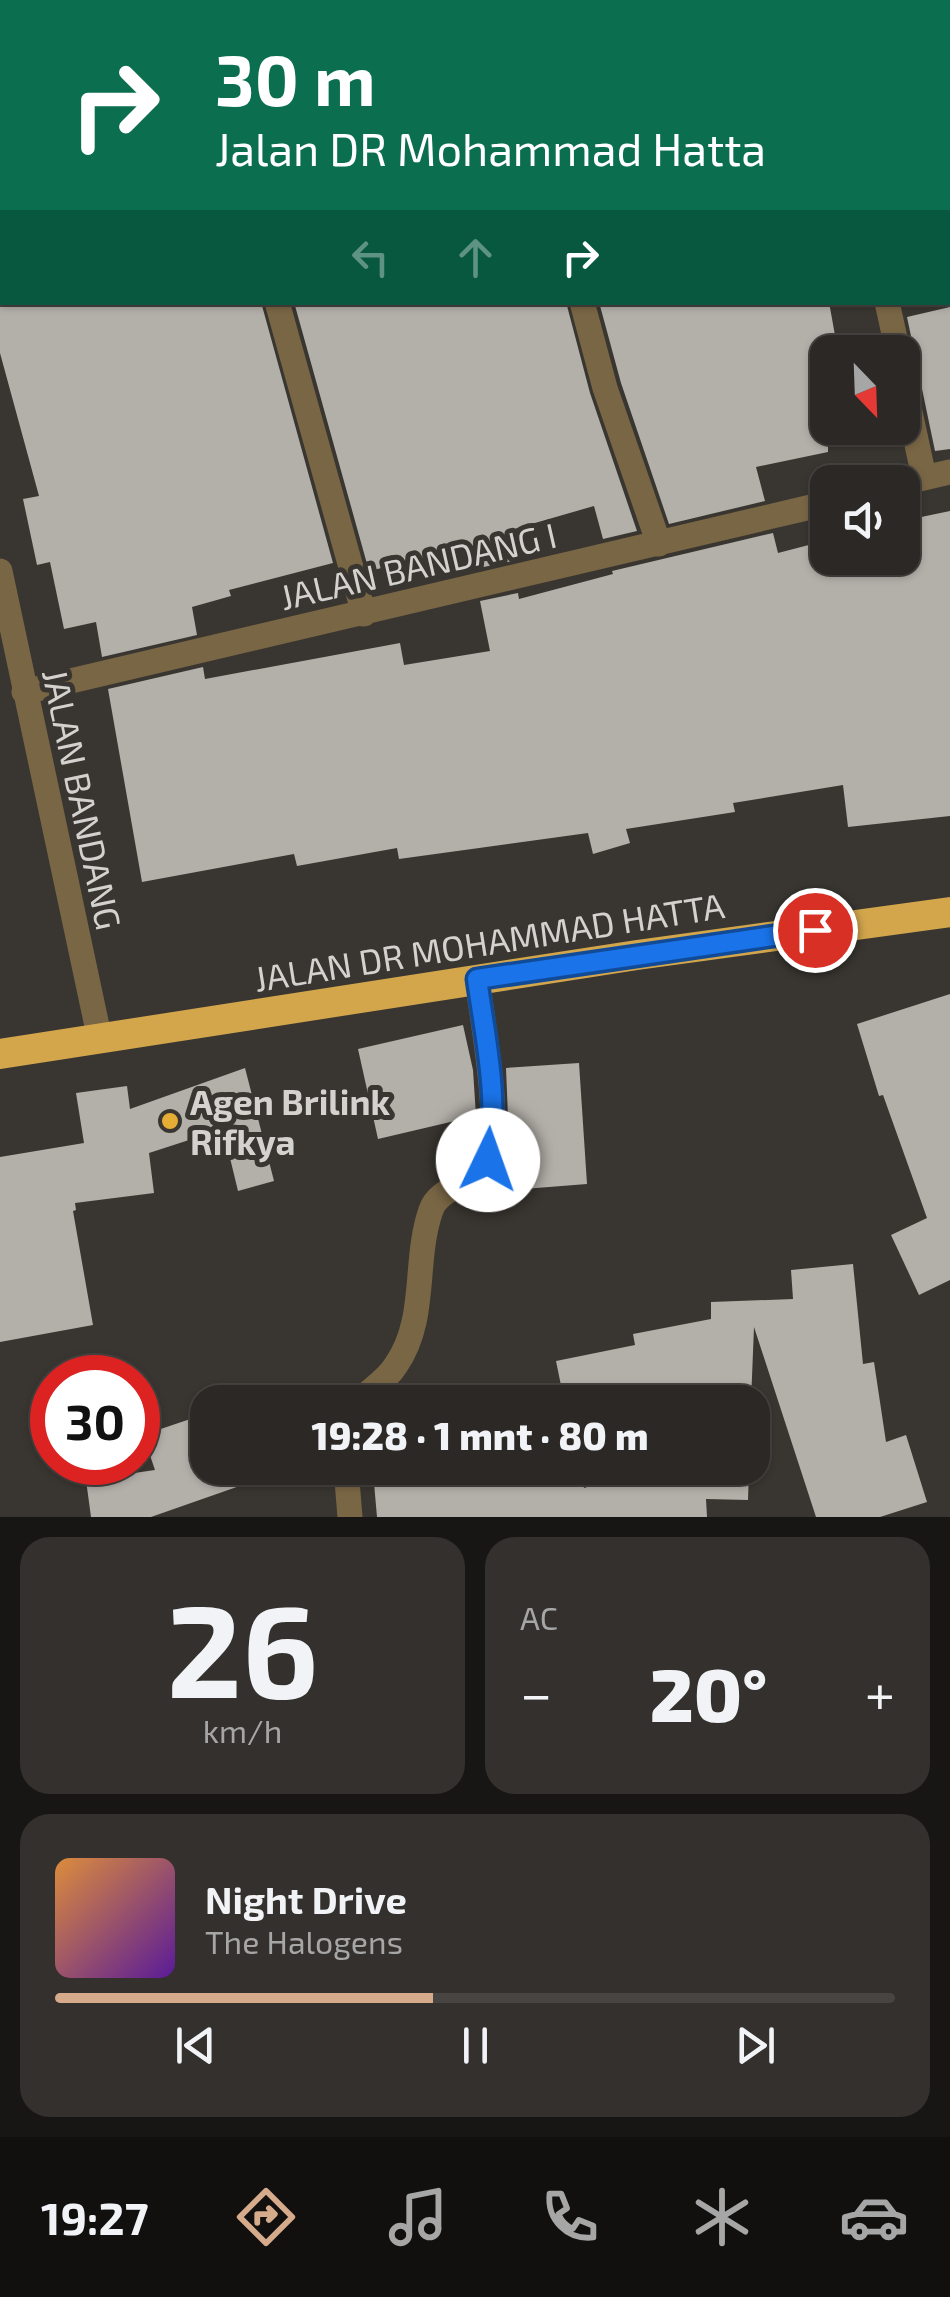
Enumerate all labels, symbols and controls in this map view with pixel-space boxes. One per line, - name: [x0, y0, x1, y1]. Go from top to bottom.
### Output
- text: 30 m: [215, 36, 376, 120]
- icon: right: [50, 40, 180, 170]
- text: Jalan DR Mohammad Hatta: [215, 121, 766, 175]
- icon: left: [343, 230, 398, 285]
- icon: ahead: [448, 230, 503, 285]
- icon: right: [553, 230, 608, 285]
- north arrow: [810, 335, 920, 445]
- map controls: [810, 335, 920, 575]
- button: sound: [810, 465, 920, 575]
- street label: JALAN BANDANG I: [276, 513, 560, 617]
- street label: JALAN BANDANG: [35, 665, 131, 933]
- street label: JALAN DR MOHAMMAD HATTA: [251, 883, 727, 999]
- pin: [773, 888, 858, 973]
- icon: arrive: [788, 903, 843, 958]
- place label: Agen Brilink Rifkya: [190, 1080, 391, 1163]
- position arrow: [436, 1108, 540, 1212]
- marker: Agen Brilink Rifkya: [159, 1110, 181, 1132]
- speed limit sign: 30: [30, 1355, 160, 1485]
- text: 19:28 · 1 mnt · 80 m: [312, 1412, 649, 1458]
- text: 26: [166, 1568, 319, 1724]
- text: AC: [520, 1598, 558, 1636]
- text: 20°: [650, 1647, 767, 1737]
- text: −: [520, 1659, 552, 1725]
- text: +: [865, 1659, 895, 1725]
- text: km/h: [203, 1711, 282, 1749]
- text: Night Drive: [205, 1876, 407, 1922]
- text: The Halogens: [205, 1922, 403, 1960]
- icon: previous: [168, 2018, 223, 2073]
- icon: pause: [448, 2018, 503, 2073]
- icon: next: [728, 2018, 783, 2073]
- icon: directions: [231, 2182, 301, 2252]
- icon: music: [383, 2182, 453, 2252]
- icon: phone: [535, 2182, 605, 2252]
- icon: climate: [687, 2182, 757, 2252]
- icon: car: [839, 2182, 909, 2252]
- text: 19:27: [41, 2190, 149, 2244]

